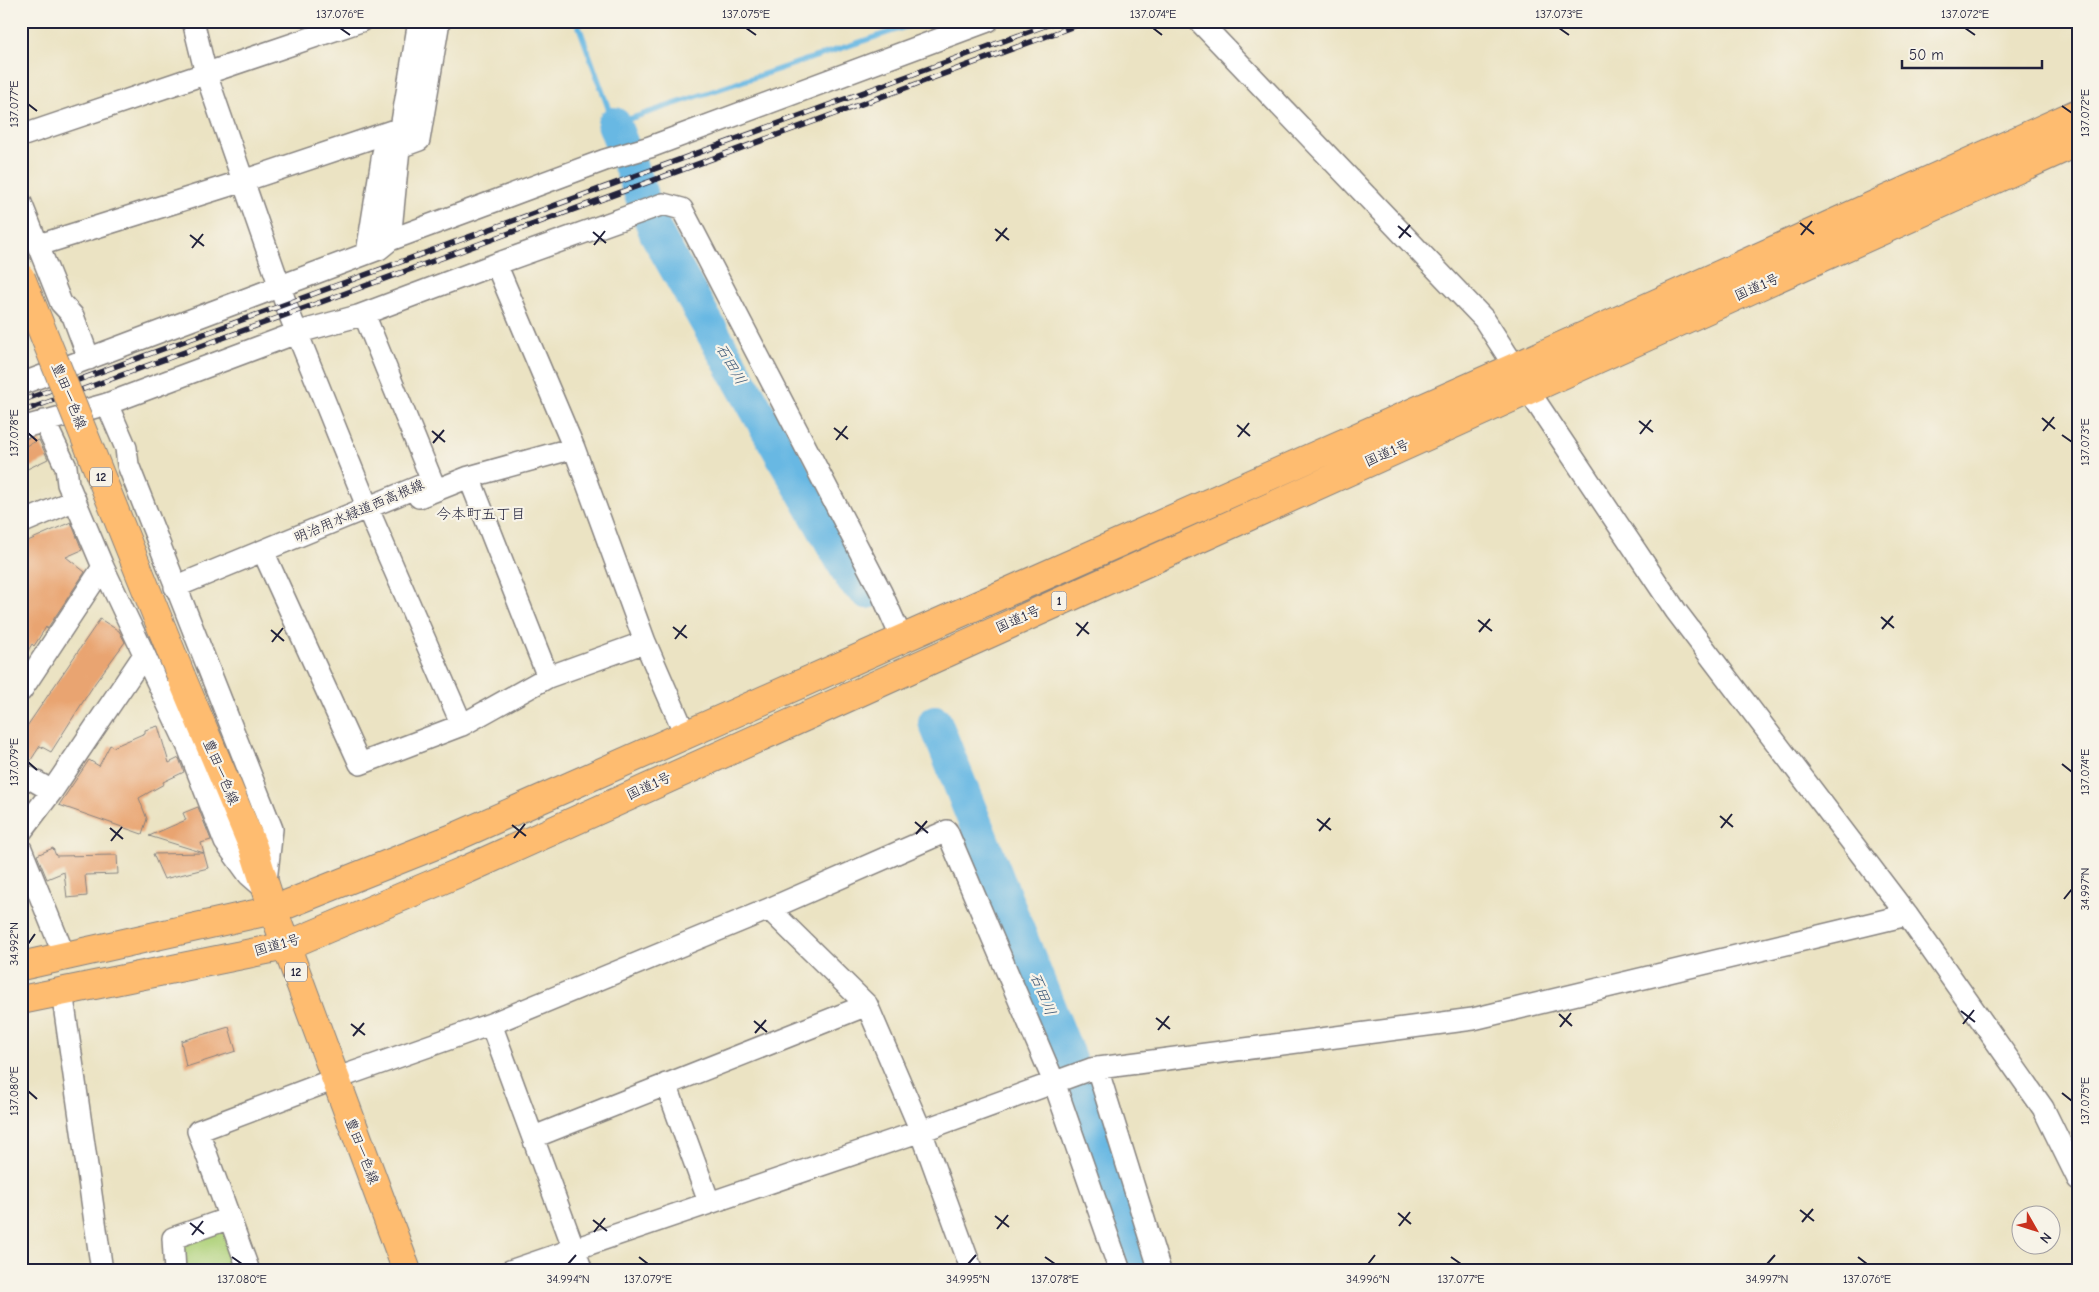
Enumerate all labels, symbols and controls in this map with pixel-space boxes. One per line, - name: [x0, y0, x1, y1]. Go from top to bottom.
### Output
- text: 137.076°E: [316, 7, 364, 21]
- text: 137.075°E: [722, 7, 770, 21]
- text: 137.074°E: [1130, 7, 1176, 21]
- text: 137.073°E: [1535, 7, 1583, 21]
- text: 137.072°E: [1941, 7, 1989, 21]
- scale bar: [1902, 38, 2042, 70]
- text: 50 m: [1909, 46, 1944, 64]
- text: 137.077°E: [7, 80, 21, 128]
- text: 137.072°E: [2078, 89, 2092, 137]
- street label: 国道1号: [1732, 270, 1782, 304]
- water label: 石田川: [712, 340, 750, 388]
- street label: 豊田一色線: [48, 360, 90, 432]
- text: 137.078°E: [7, 409, 21, 457]
- text: 137.073°E: [2078, 418, 2092, 466]
- street label: 国道1号: [1362, 436, 1412, 470]
- road number: 12: [90, 468, 112, 487]
- street label: 明治用水緑道西高根線: [291, 476, 427, 546]
- district label: 今本町五丁目: [436, 505, 526, 523]
- road number: 1: [1052, 592, 1066, 610]
- street label: 国道1号: [993, 602, 1043, 636]
- street label: 豊田一色線: [200, 736, 242, 808]
- text: 137.079°E: [7, 738, 21, 786]
- text: 137.074°E: [2078, 749, 2092, 795]
- street label: 国道1号: [624, 768, 674, 804]
- text: 34.997°N: [2078, 868, 2092, 911]
- text: 34.992°N: [7, 922, 21, 966]
- street label: 国道1号: [252, 930, 302, 960]
- road number: 12: [285, 962, 307, 982]
- water label: 石田川: [1026, 970, 1060, 1018]
- text: 137.080°E: [7, 1066, 21, 1116]
- text: 137.075°E: [2078, 1077, 2092, 1125]
- street label: 豊田一色線: [342, 1115, 382, 1187]
- north arrow: [2012, 1204, 2062, 1254]
- text: N: [2036, 1229, 2055, 1247]
- text: 137.080°E: [217, 1272, 267, 1286]
- text: 34.994°N: [546, 1272, 590, 1286]
- text: 137.079°E: [624, 1272, 672, 1286]
- text: 34.995°N: [946, 1272, 990, 1286]
- text: 137.078°E: [1031, 1272, 1079, 1286]
- text: 34.996°N: [1346, 1272, 1390, 1286]
- text: 137.077°E: [1437, 1272, 1485, 1286]
- text: 34.997°N: [1746, 1272, 1789, 1286]
- text: 137.076°E: [1843, 1272, 1891, 1286]

